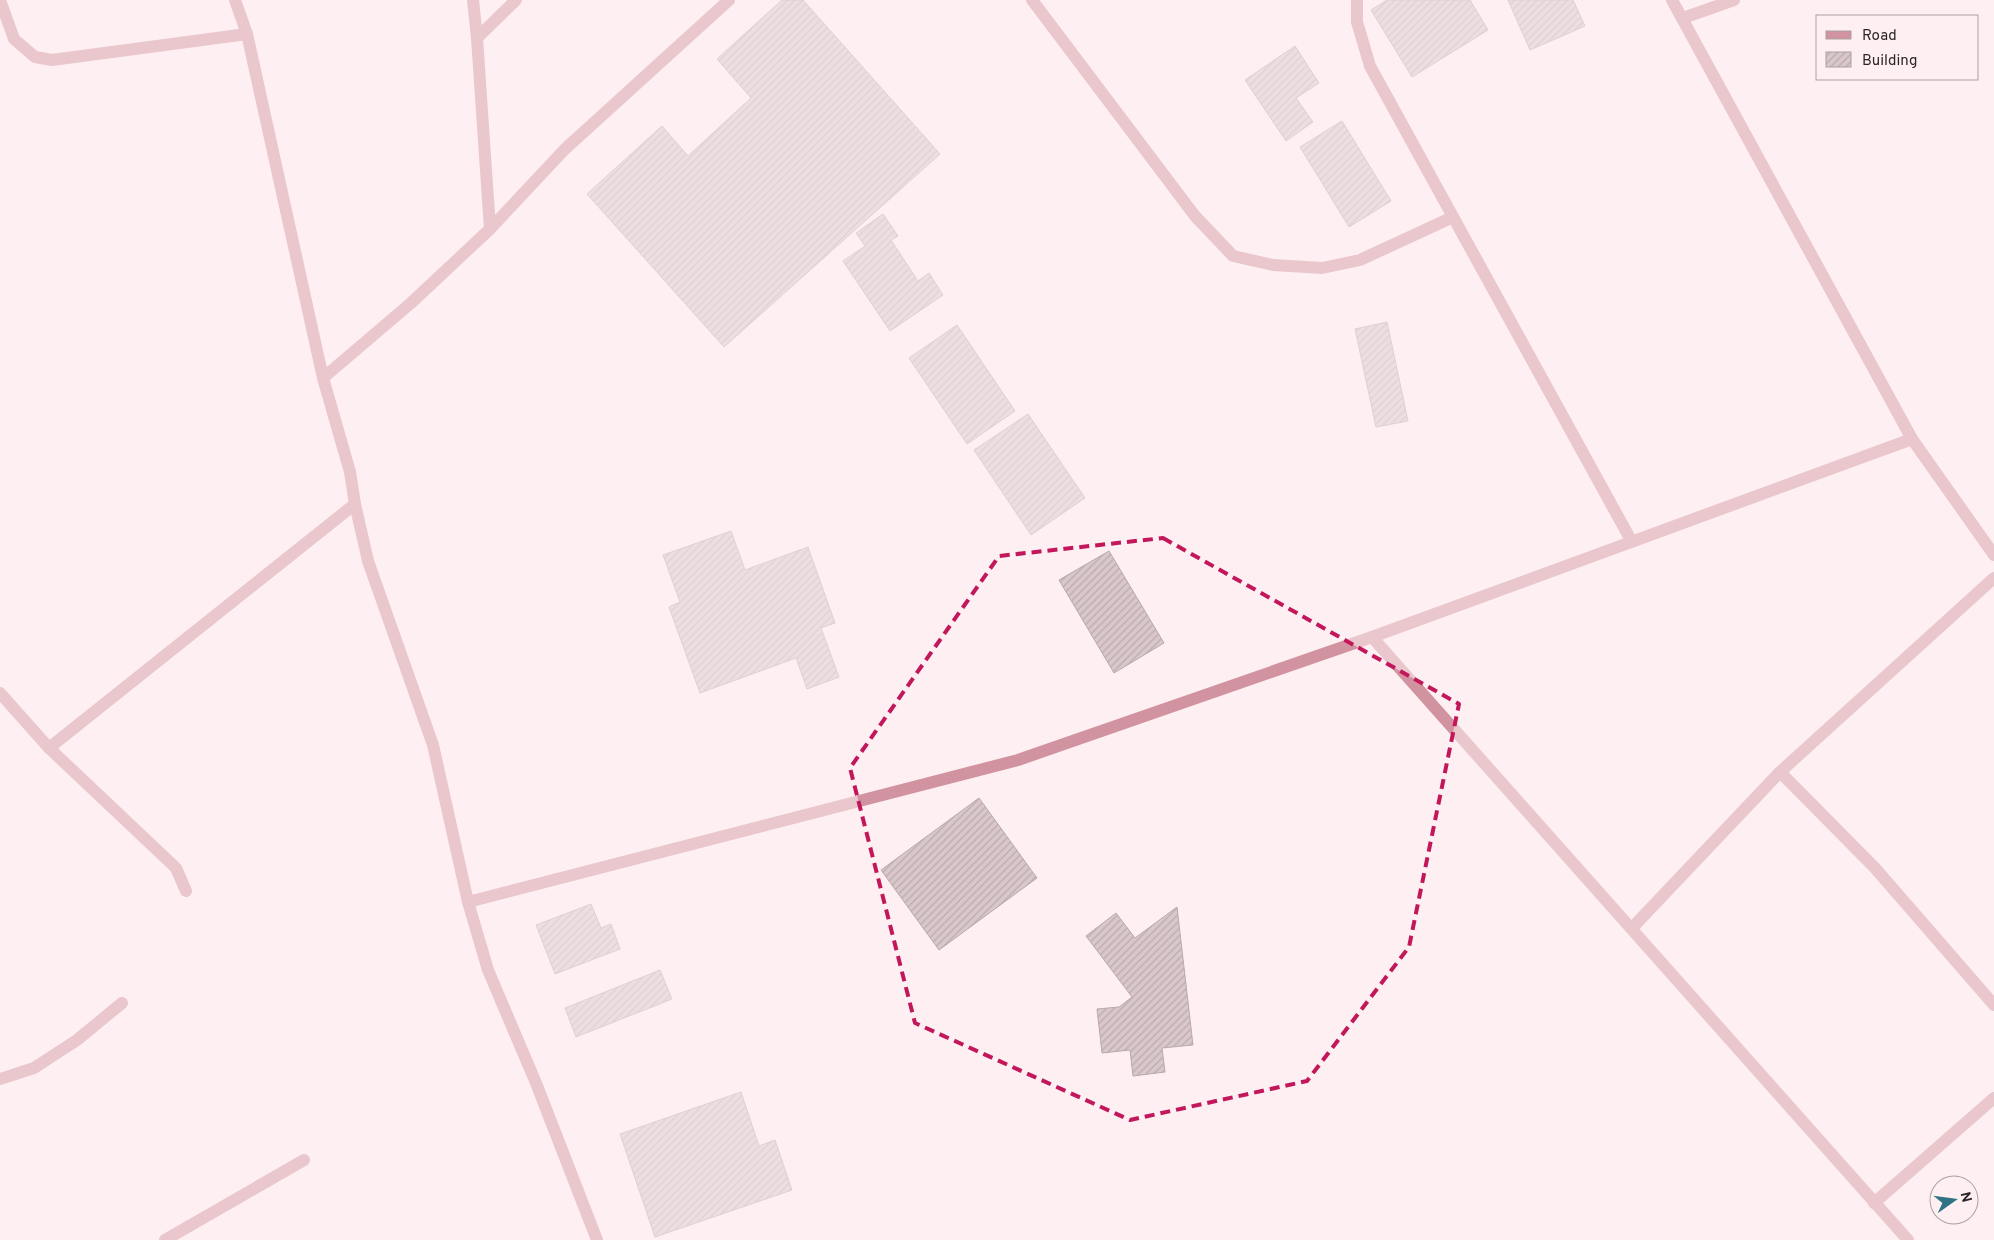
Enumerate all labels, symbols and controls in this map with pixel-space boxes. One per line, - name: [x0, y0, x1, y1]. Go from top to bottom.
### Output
- legend: [1816, 15, 1979, 80]
- text: Road: [1862, 27, 1897, 46]
- text: Building: [1862, 52, 1917, 71]
- north arrow: [1929, 1175, 1979, 1225]
- text: N: [1956, 1190, 1975, 1204]

